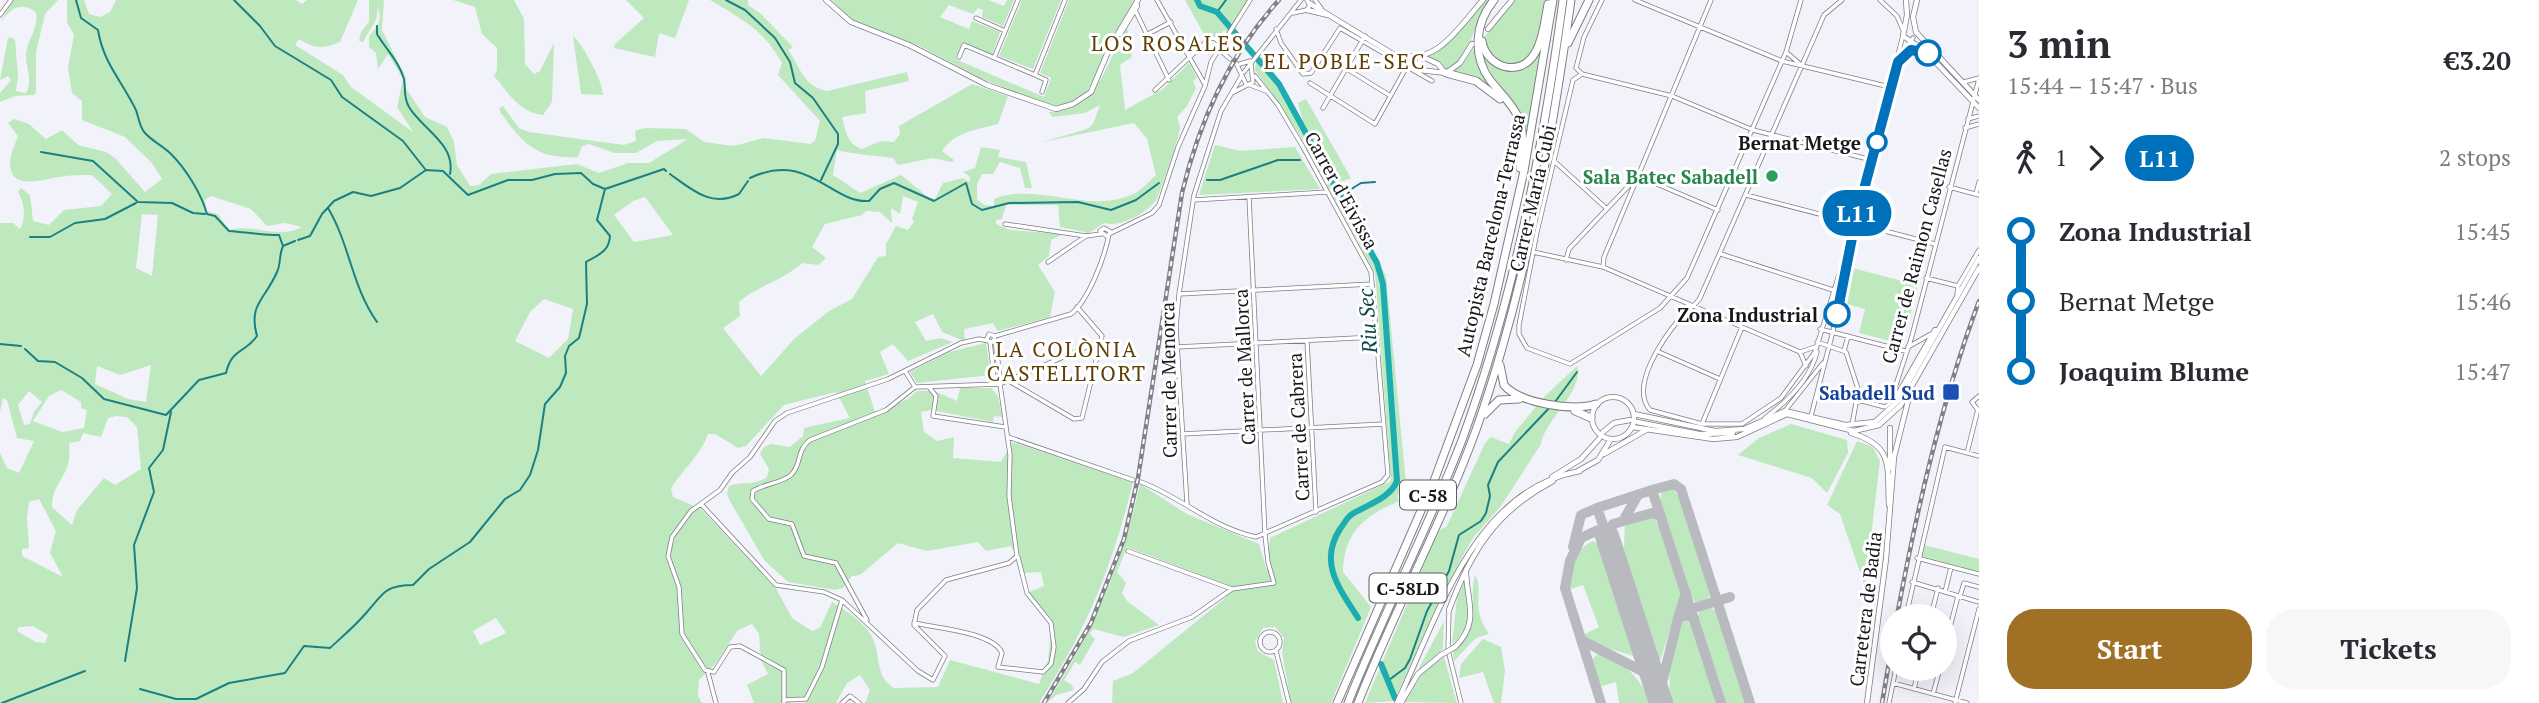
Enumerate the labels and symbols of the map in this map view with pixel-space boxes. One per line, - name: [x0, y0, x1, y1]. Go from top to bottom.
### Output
- district label: LOS ROSALES: [1091, 29, 1245, 57]
- unlabelled marker: [1915, 40, 1941, 66]
- district label: EL POBLE-SEC: [1263, 47, 1427, 75]
- street label: Autopista Barcelona-Terrassa: [1450, 111, 1530, 359]
- street label: Carrer María Cubi: [1503, 122, 1561, 274]
- street label: Carrer d'Eivissa: [1299, 127, 1385, 254]
- place label: Bernat Metge: [1738, 130, 1861, 155]
- marker: Bernat Metge: [1867, 132, 1887, 152]
- street label: Carrer de Raimon Casellas: [1875, 146, 1957, 366]
- place label: Sala Batec Sabadell: [1583, 164, 1758, 189]
- marker: Sala Batec Sabadell: [1764, 168, 1780, 184]
- line badge: L11: [1817, 190, 1897, 236]
- water label: Riu Sec: [1351, 287, 1383, 355]
- street label: Carrer de Mallorca: [1227, 288, 1261, 446]
- street label: Carrer de Menorca: [1154, 301, 1182, 458]
- marker: Zona Industrial: [1824, 301, 1850, 327]
- place label: Zona Industrial: [1677, 302, 1818, 327]
- district label: LA COLÒNIA CASTELLTORT: [987, 335, 1147, 387]
- street label: Carrer de Cabrera: [1282, 352, 1314, 502]
- place label: Sabadell Sud: [1819, 380, 1936, 405]
- marker: Sabadell Sud: [1941, 382, 1961, 402]
- road number: C-58: [1400, 480, 1456, 509]
- street label: Carretera de Badia: [1843, 530, 1887, 688]
- road number: C-58LD: [1370, 574, 1446, 602]

